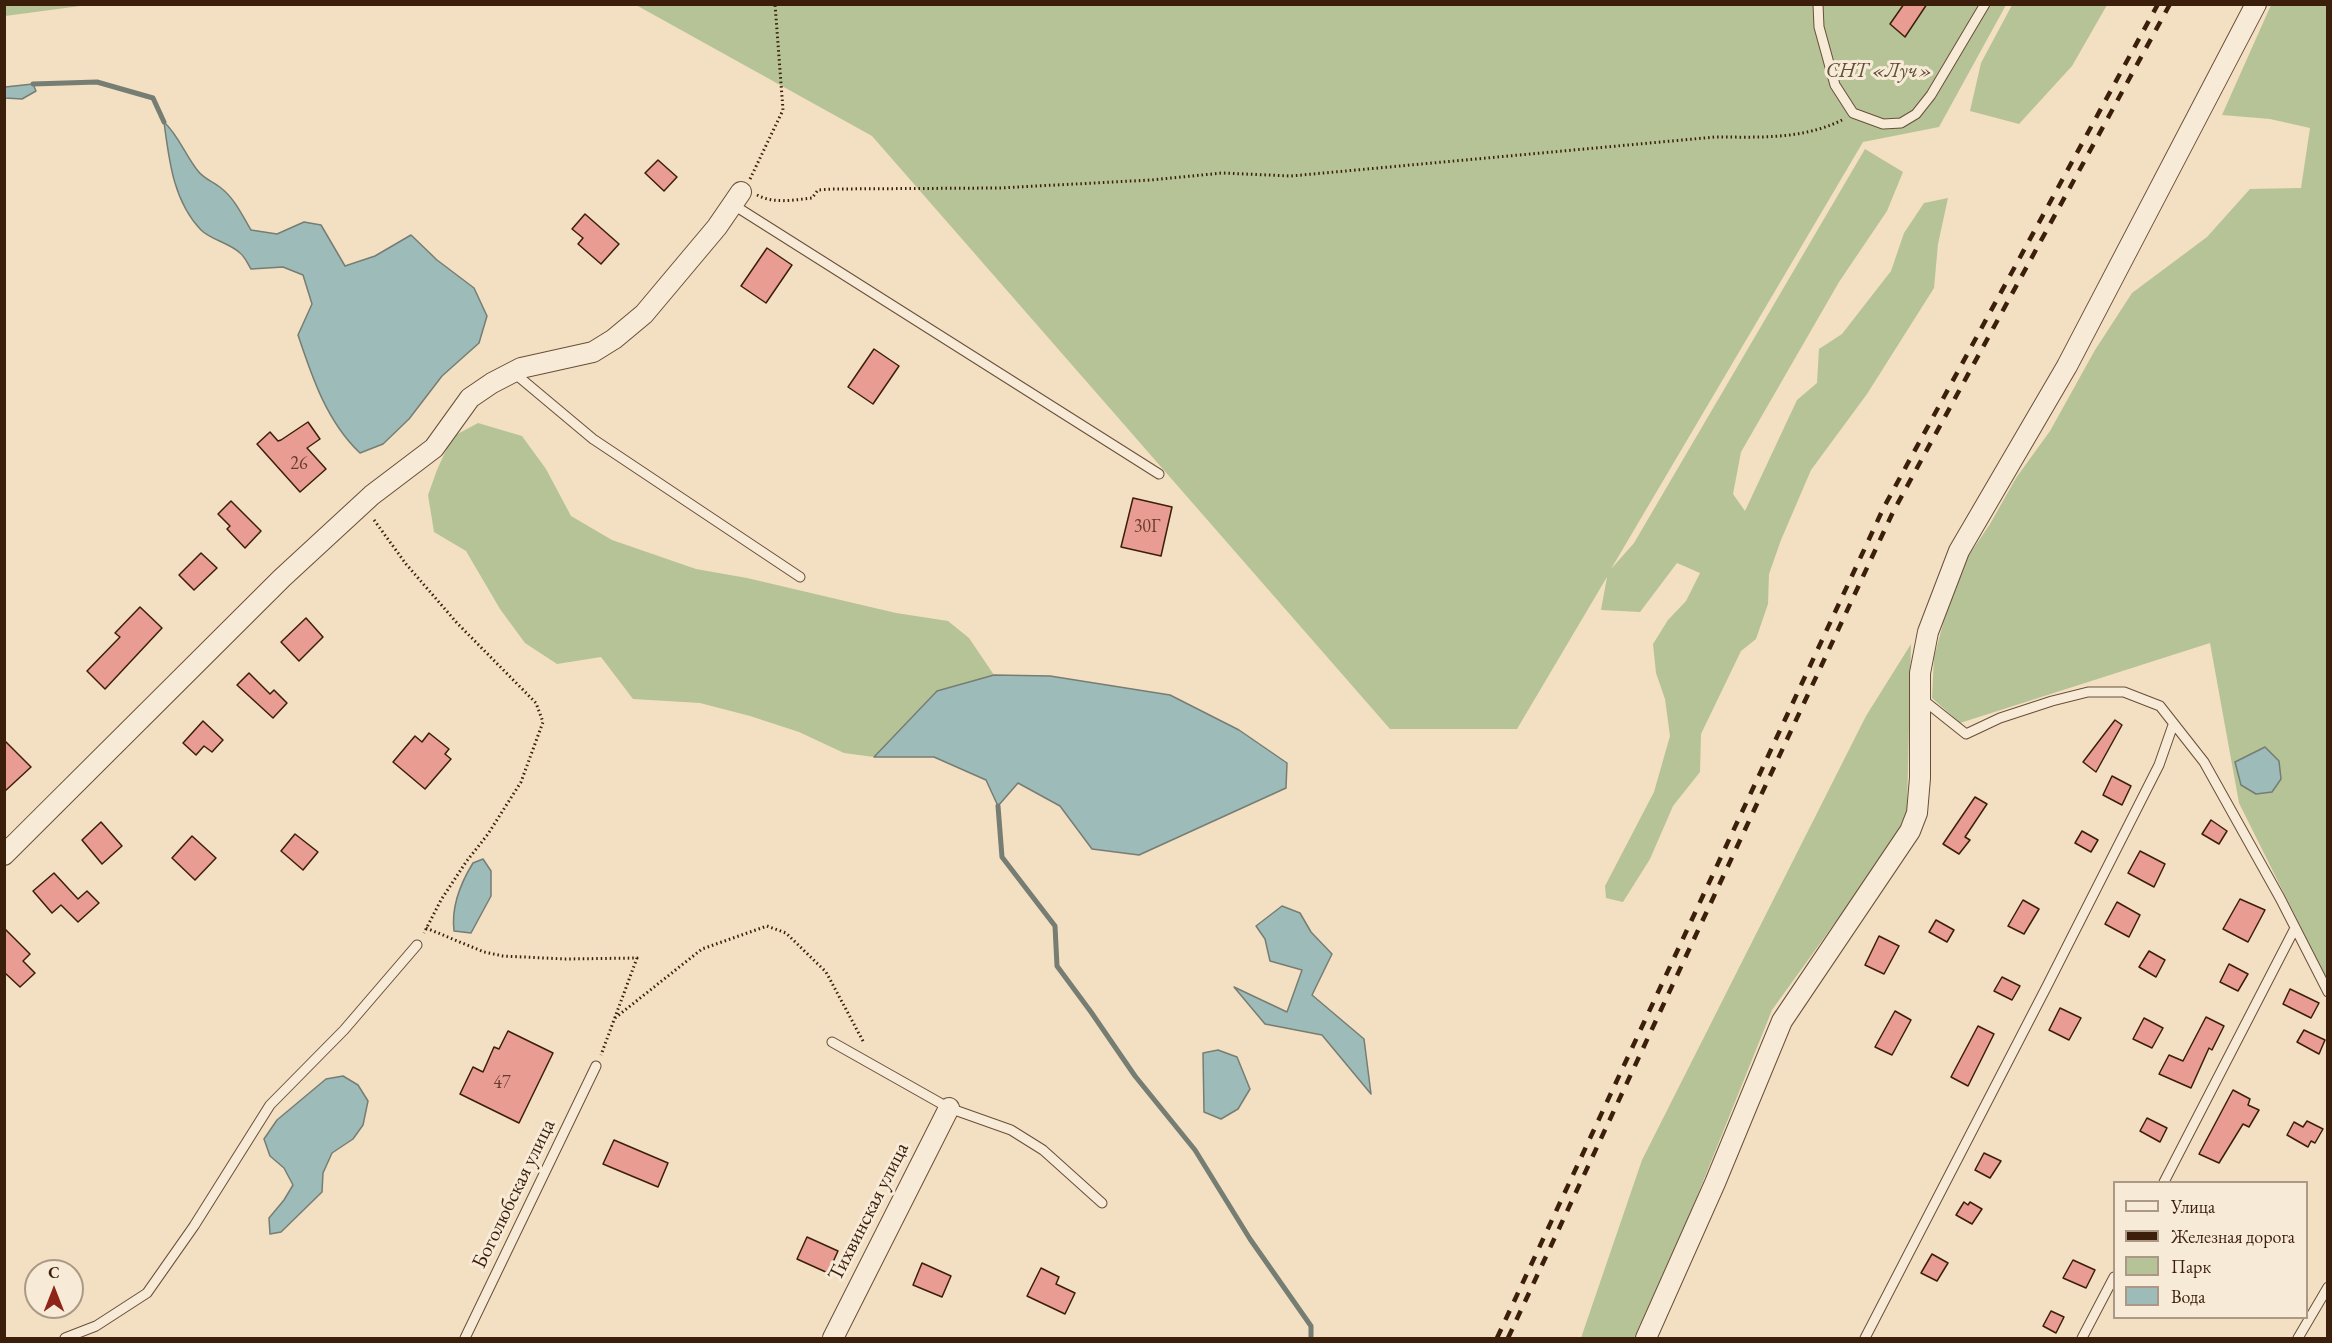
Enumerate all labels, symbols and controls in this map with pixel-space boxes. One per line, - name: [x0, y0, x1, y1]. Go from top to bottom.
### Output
- park label: СНТ «Луч»: [1826, 58, 1932, 84]
- house number: 26: [290, 453, 308, 475]
- house number: 30Г: [1134, 516, 1160, 538]
- house number: 47: [493, 1072, 511, 1094]
- street label: Боголюбская улица: [467, 1115, 561, 1273]
- street label: Тихвинская улица: [823, 1139, 915, 1285]
- legend: [2113, 1181, 2308, 1319]
- text: Улица: [2171, 1195, 2215, 1218]
- text: Железная дорога: [2171, 1225, 2295, 1248]
- text: Парк: [2171, 1255, 2211, 1278]
- north arrow: [24, 1259, 84, 1319]
- text: С: [48, 1262, 60, 1283]
- text: Вода: [2171, 1285, 2205, 1308]

